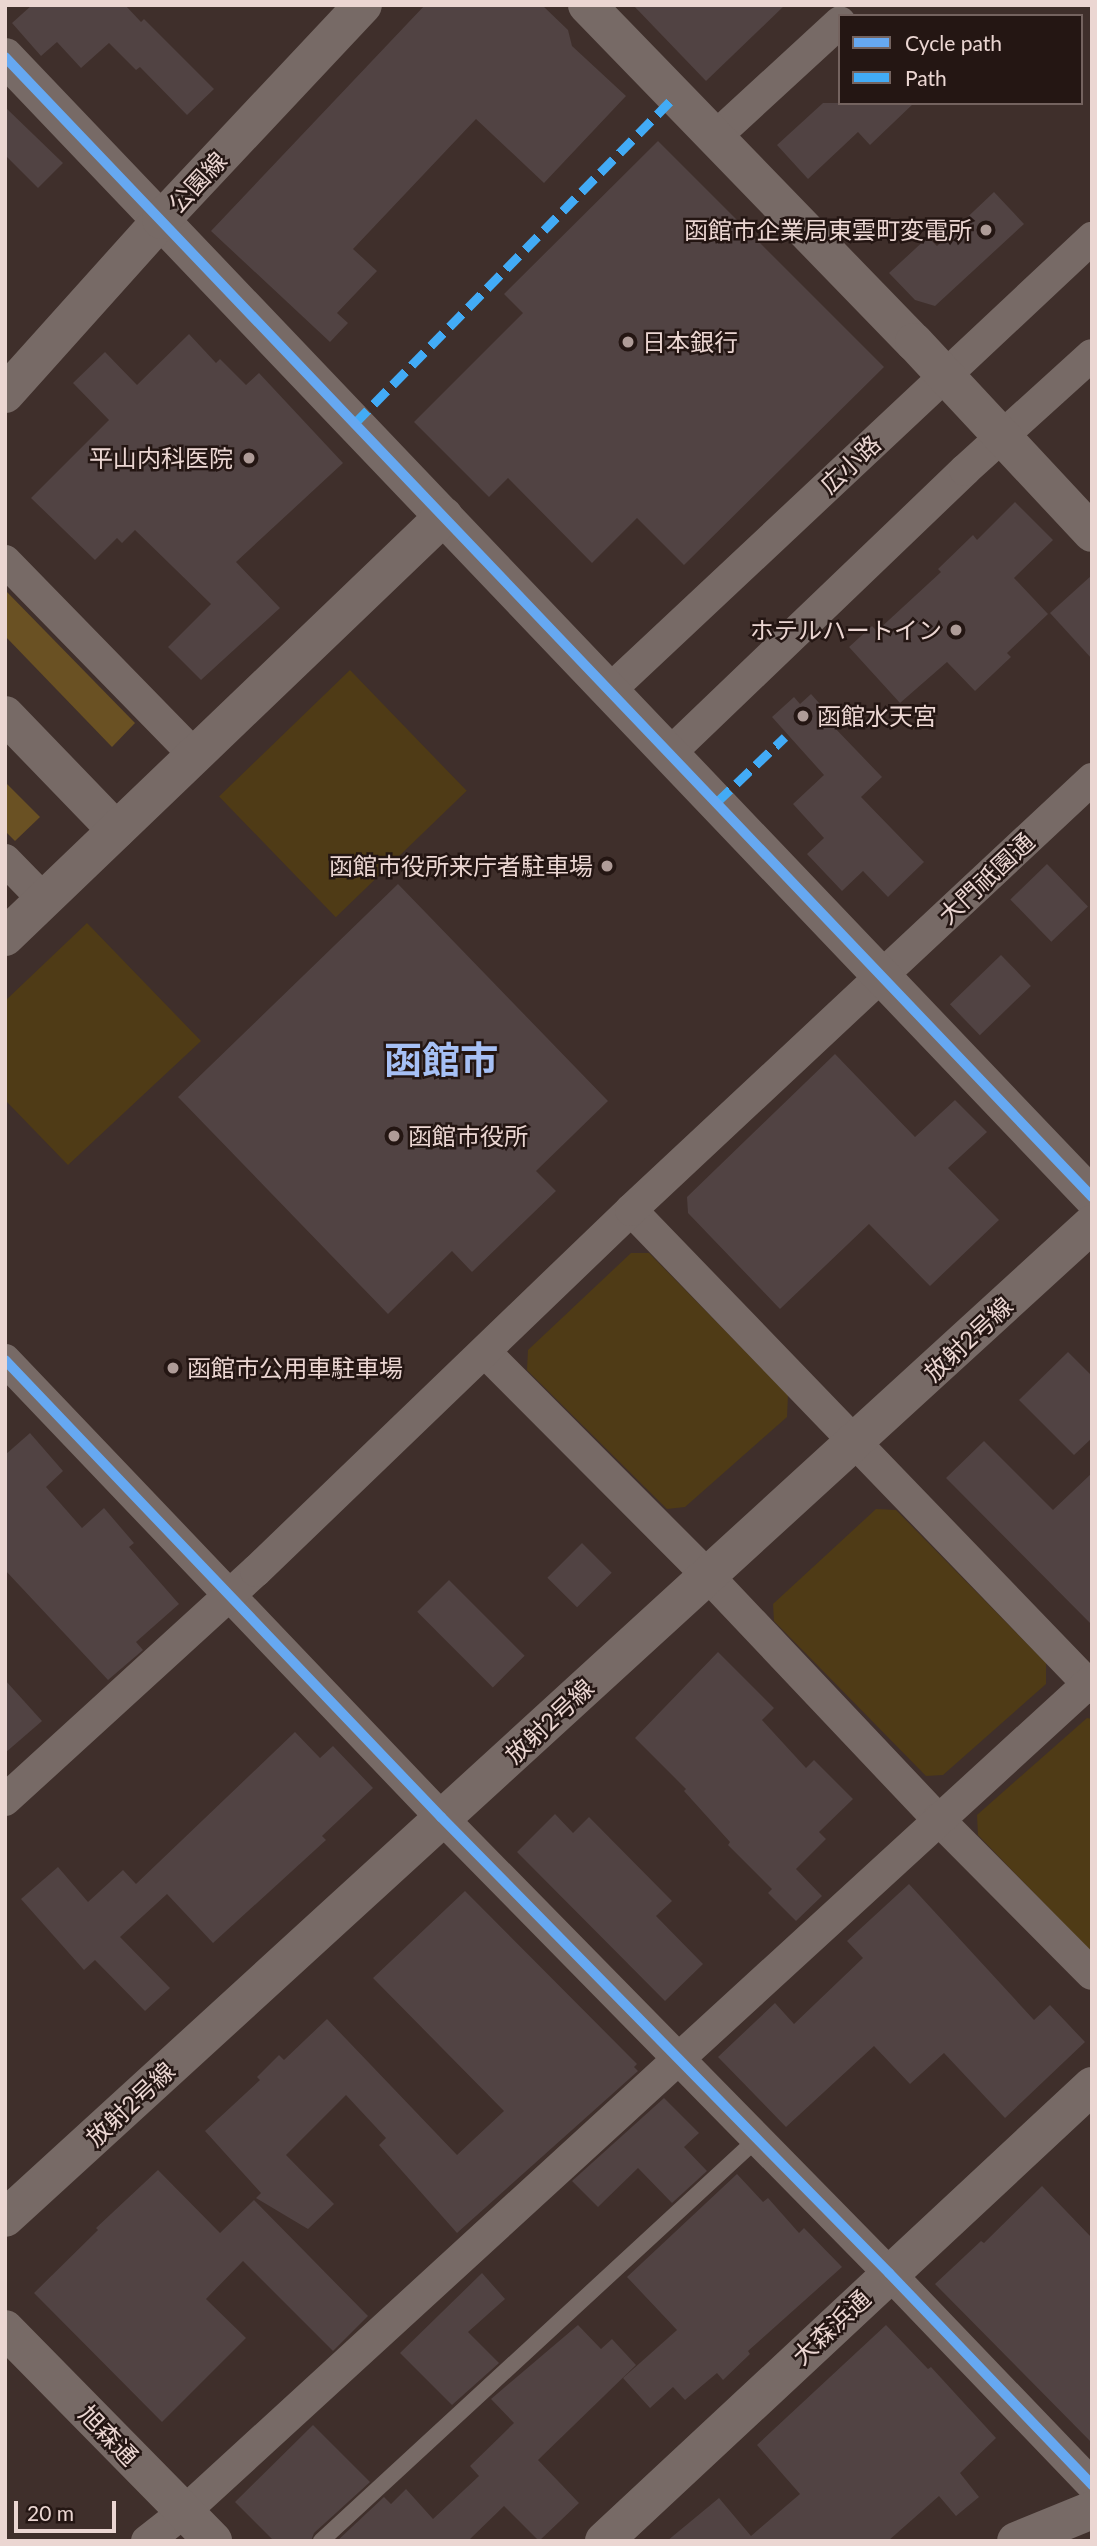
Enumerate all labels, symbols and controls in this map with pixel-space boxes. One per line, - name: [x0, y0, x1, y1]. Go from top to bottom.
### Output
- legend: [838, 14, 1083, 105]
- text: Cycle path: [905, 30, 1002, 55]
- text: Path: [905, 65, 947, 90]
- street label: 公園線: [162, 146, 232, 218]
- place label: 函館市企業局東雲町変電所: [684, 216, 972, 244]
- marker: 函館市企業局東雲町変電所: [978, 222, 994, 238]
- place label: 日本銀行: [642, 328, 738, 356]
- marker: 日本銀行: [620, 334, 636, 350]
- street label: 広小路: [814, 429, 886, 499]
- place label: 平山内科医院: [89, 444, 233, 472]
- marker: 平山内科医院: [239, 448, 259, 468]
- place label: ホテルハートイン: [750, 616, 942, 644]
- marker: ホテルハートイン: [948, 622, 964, 638]
- place label: 函館水天宮: [817, 702, 937, 730]
- marker: 函館水天宮: [795, 708, 811, 724]
- street label: 大門祇園通: [932, 827, 1040, 929]
- place label: 函館市役所来庁者駐車場: [329, 852, 593, 880]
- marker: 函館市役所来庁者駐車場: [599, 858, 615, 874]
- district label: 函館市: [384, 1037, 498, 1083]
- place label: 函館市役所: [408, 1122, 528, 1150]
- marker: 函館市役所: [386, 1128, 402, 1144]
- street label: 放射2号線: [918, 1291, 1018, 1387]
- place label: 函館市公用車駐車場: [187, 1354, 403, 1382]
- marker: 函館市公用車駐車場: [165, 1360, 181, 1376]
- street label: 放射2号線: [499, 1673, 599, 1769]
- street label: 放射2号線: [80, 2056, 180, 2152]
- street label: 大森浜通: [786, 2284, 876, 2370]
- street label: 旭森通: [74, 2399, 144, 2471]
- scale bar: [18, 2486, 119, 2530]
- text: 20 m: [27, 2500, 74, 2525]

